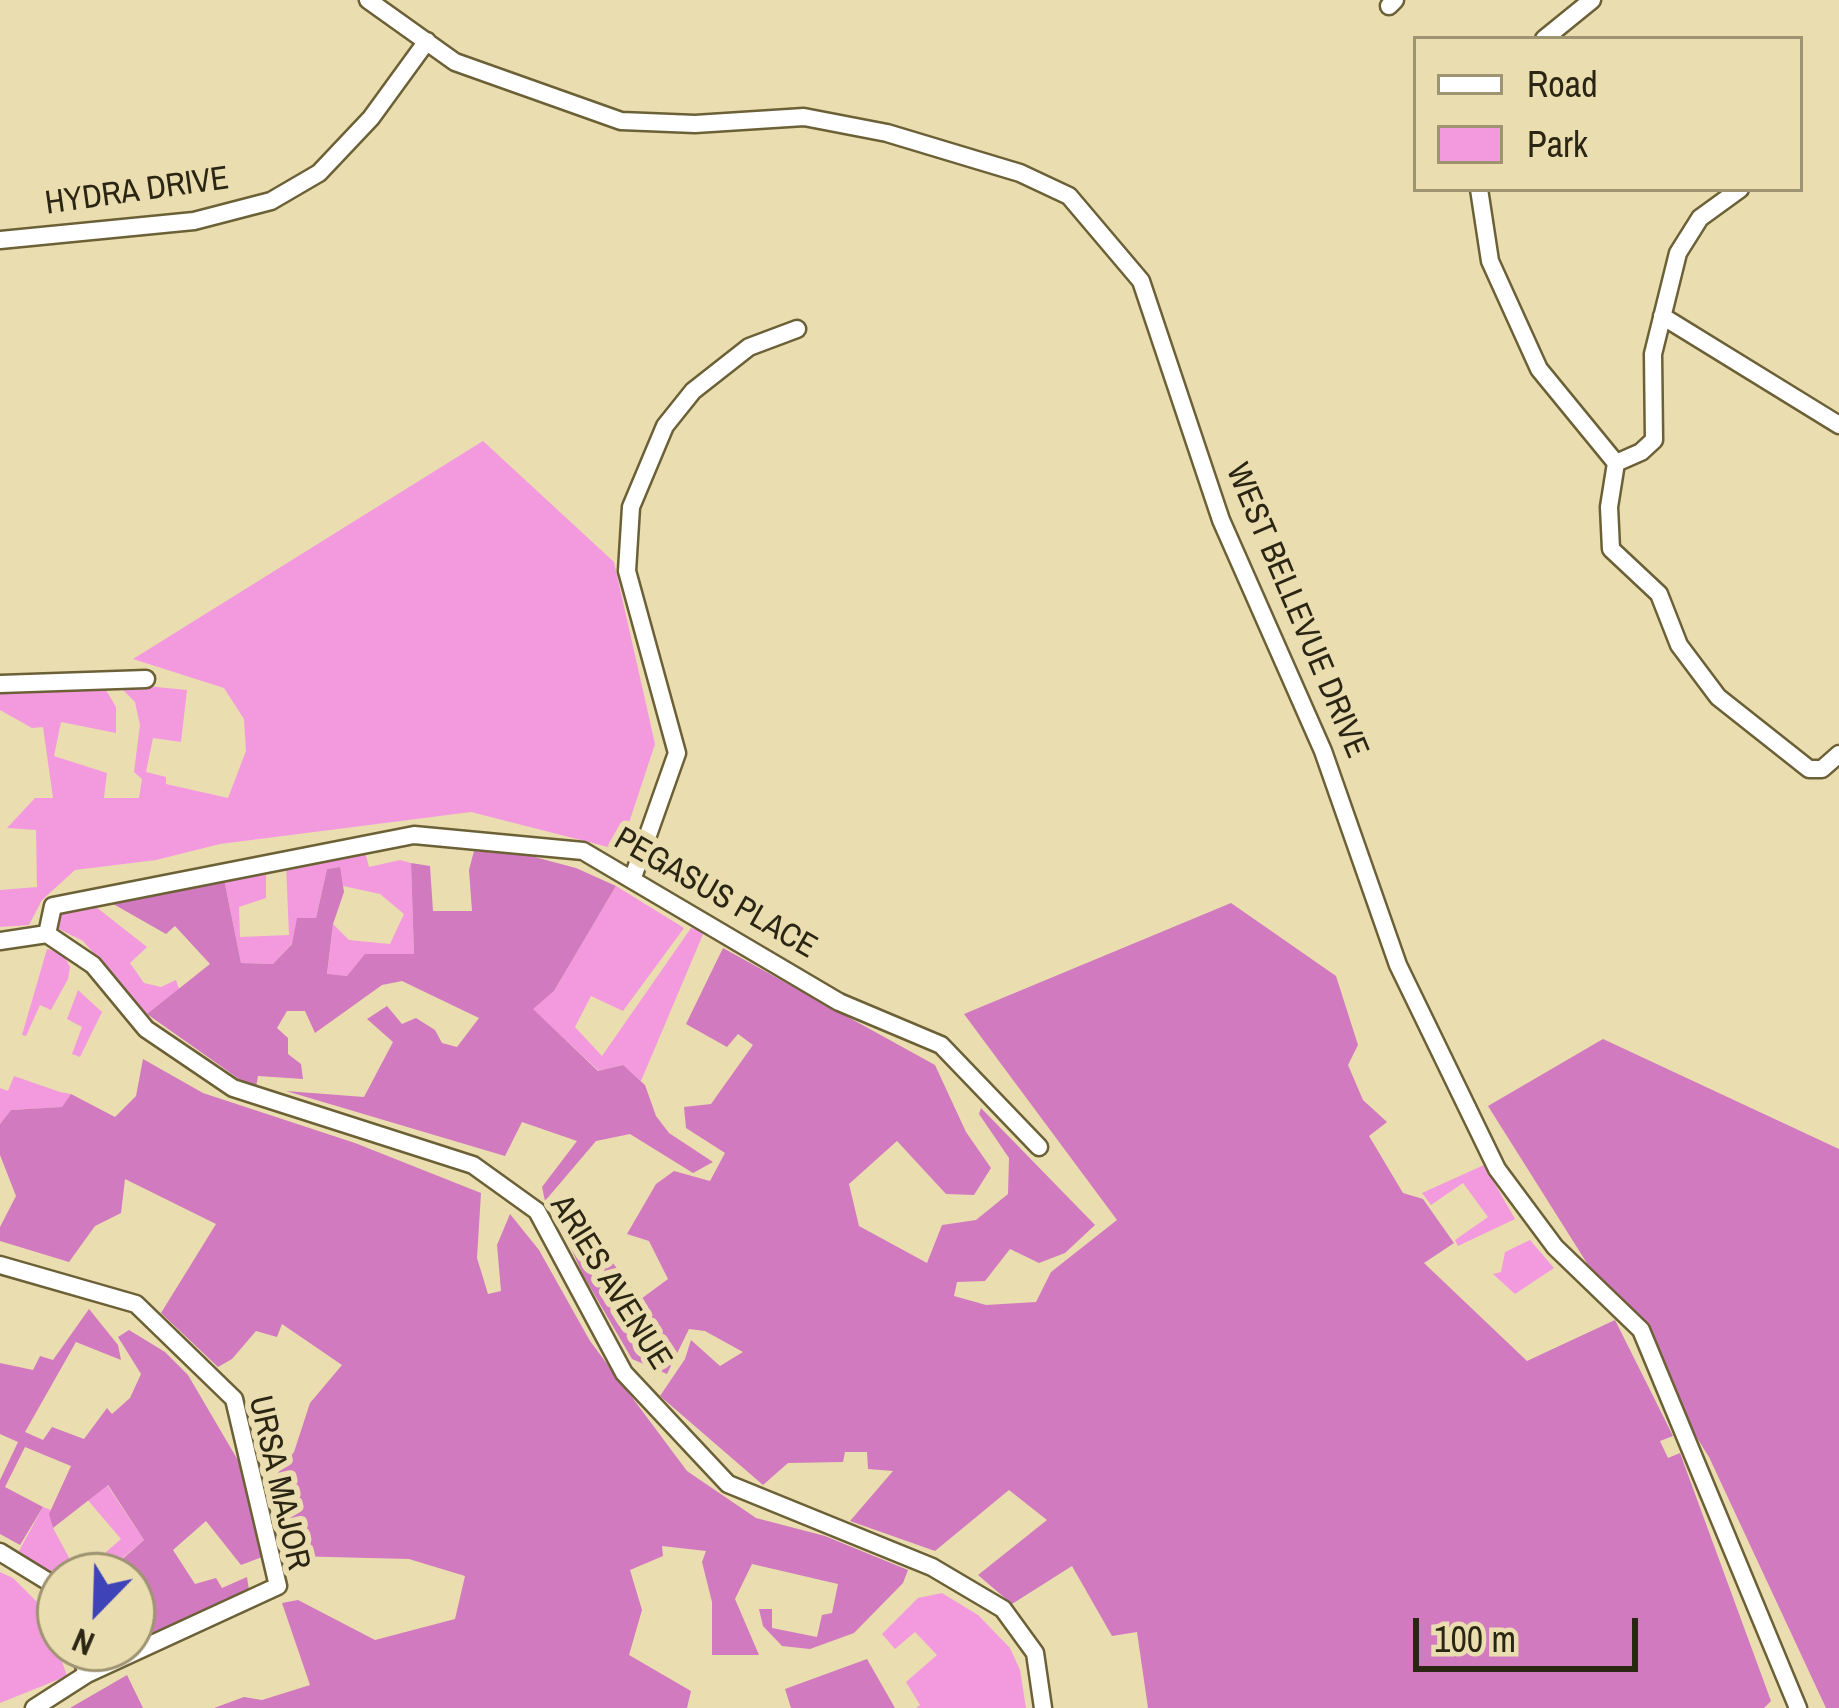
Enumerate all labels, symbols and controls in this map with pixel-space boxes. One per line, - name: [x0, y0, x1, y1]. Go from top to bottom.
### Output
- legend: [1413, 36, 1803, 192]
- text: Road: [1527, 60, 1598, 108]
- text: Park: [1527, 120, 1588, 168]
- street label: HYDRA DRIVE: [43, 160, 231, 224]
- street label: WEST BELLEVUE DRIVE: [1216, 458, 1376, 764]
- street label: PEGASUS PLACE: [607, 820, 823, 968]
- street label: ARIES AVENUE: [541, 1189, 679, 1377]
- street label: URSA MAJOR: [239, 1392, 317, 1574]
- north arrow: [36, 1552, 156, 1672]
- scale bar: [1419, 1594, 1644, 1668]
- text: 100 m: [1434, 1615, 1516, 1663]
- text: N: [66, 1618, 101, 1666]

